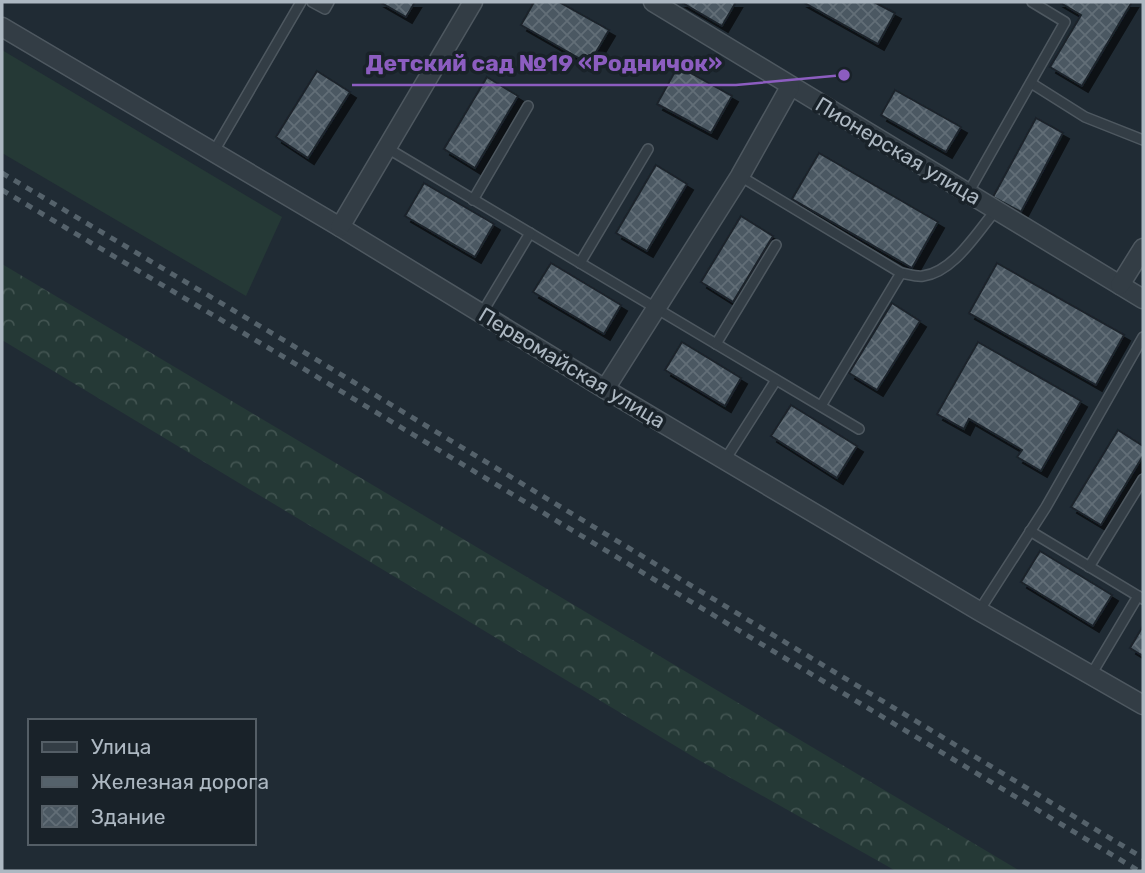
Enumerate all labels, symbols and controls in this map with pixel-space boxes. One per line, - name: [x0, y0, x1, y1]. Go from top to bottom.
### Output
- callout: Детский сад №19 «Родничок»: [352, 41, 736, 85]
- text: Детский сад №19 «Родничок»: [366, 49, 722, 77]
- street label: Пионерская улица: [811, 91, 985, 210]
- street label: Первомайская улица: [474, 302, 670, 433]
- legend: [28, 719, 256, 845]
- text: Улица: [91, 734, 151, 759]
- text: Железная дорога: [91, 769, 269, 794]
- text: Здание: [91, 804, 166, 829]

